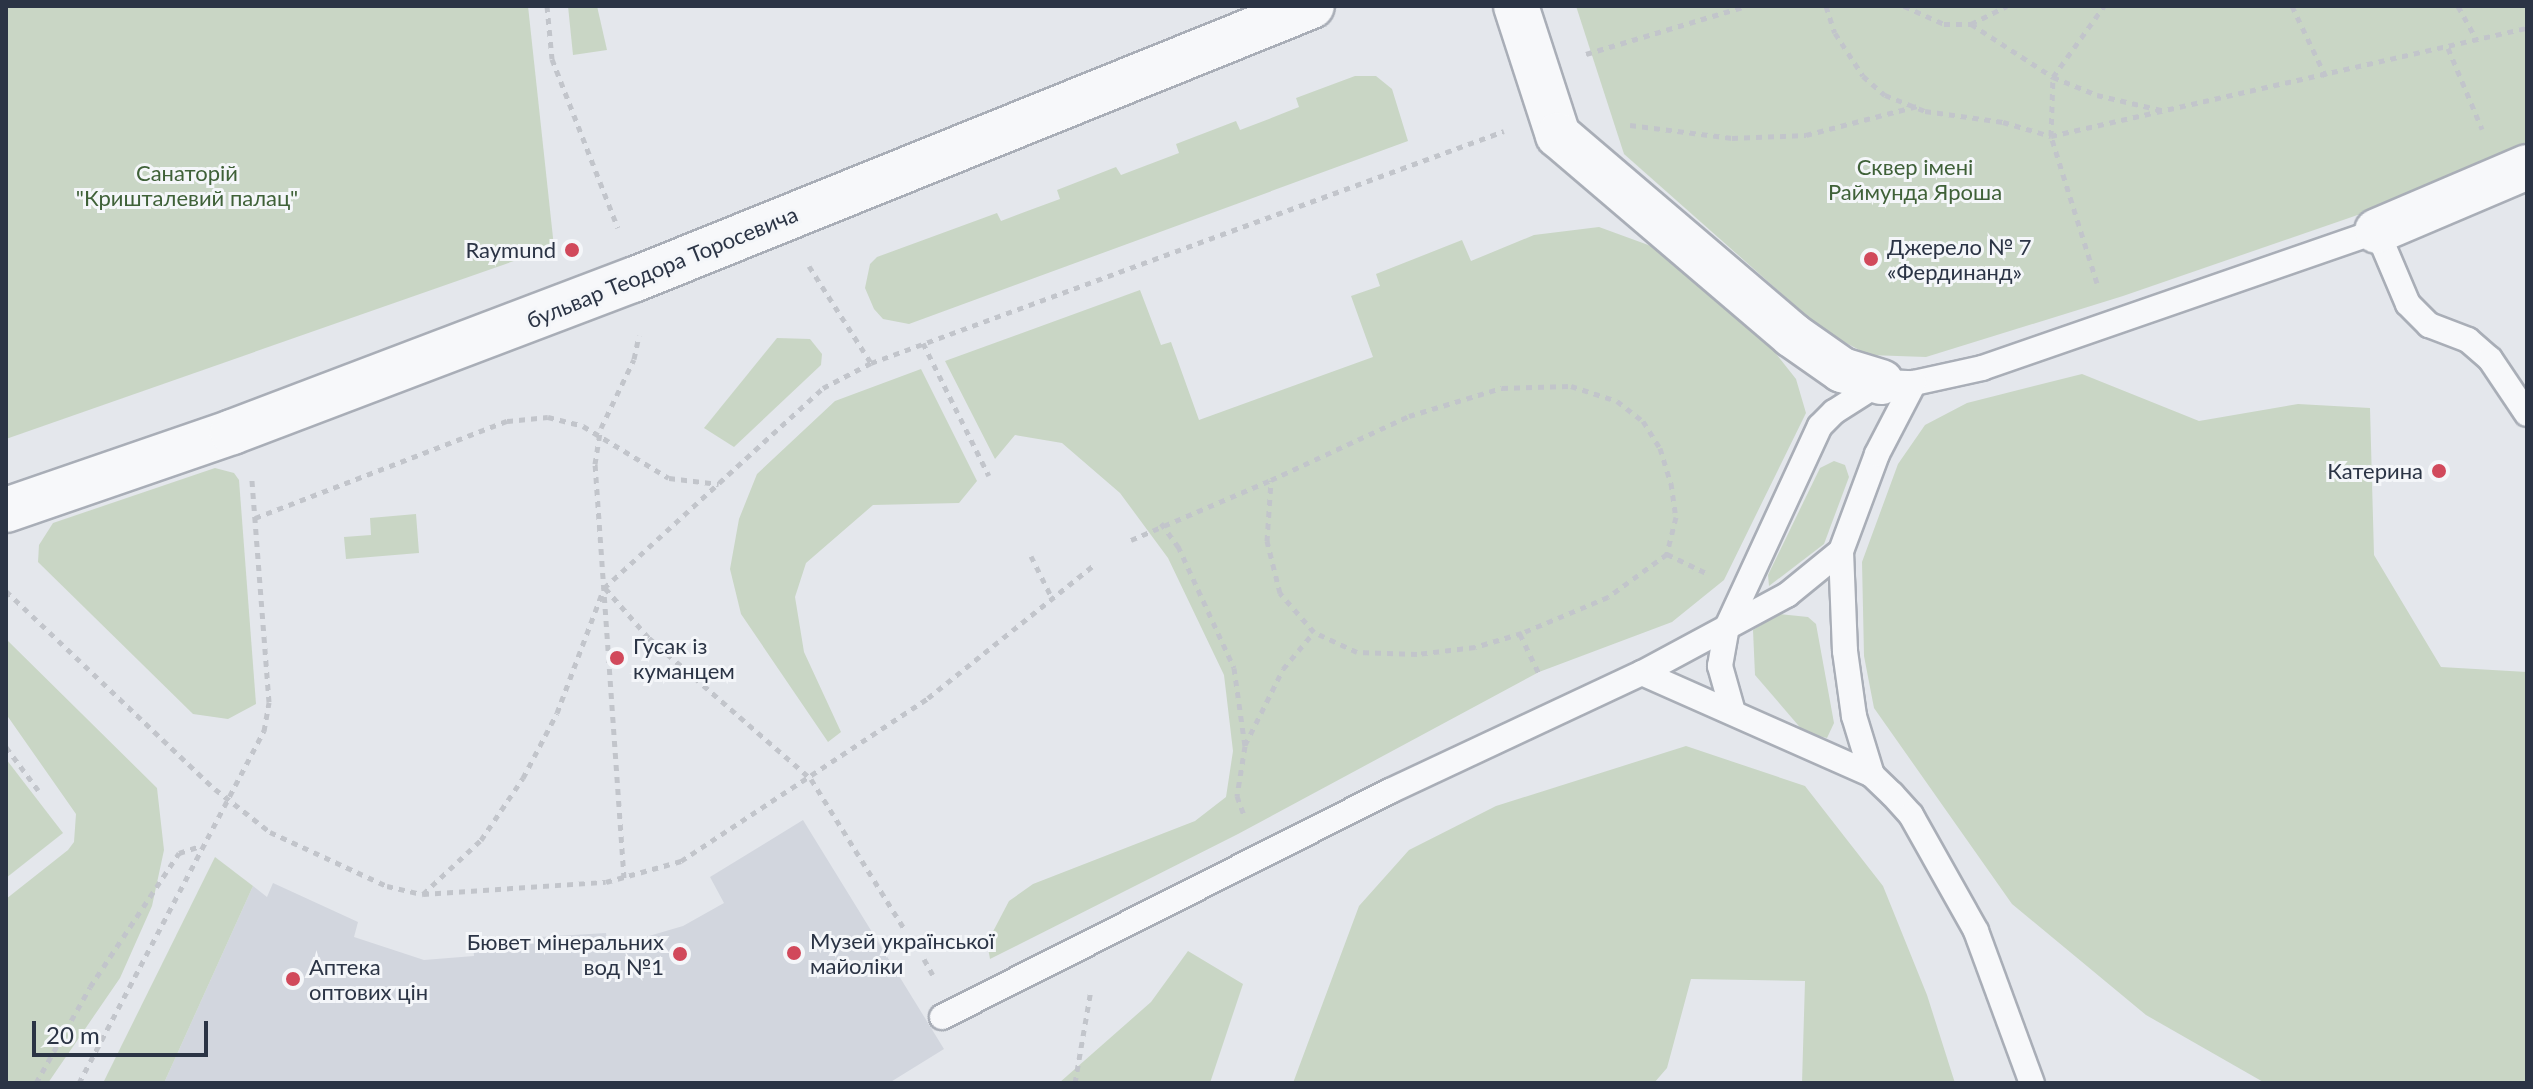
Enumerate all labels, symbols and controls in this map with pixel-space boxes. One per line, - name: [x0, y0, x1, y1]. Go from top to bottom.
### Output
- park label: Сквер імені Раймунда Яроша: [1828, 153, 2002, 204]
- park label: Санаторій "Кришталевий палац": [76, 159, 298, 210]
- street label: бульвар Теодора Торосевича: [523, 200, 801, 334]
- place label: Джерело № 7 «Фердинанд»: [1887, 233, 2032, 284]
- place label: Raymund: [465, 237, 556, 263]
- marker: Raymund: [563, 241, 581, 259]
- marker: Джерело № 7 «Фердинанд»: [1862, 250, 1880, 268]
- place label: Катерина: [2327, 458, 2423, 484]
- marker: Катерина: [2430, 462, 2448, 480]
- place label: Гусак із куманцем: [633, 632, 735, 684]
- marker: Гусак із куманцем: [608, 649, 626, 667]
- place label: Музей української майоліки: [810, 927, 995, 978]
- place label: Бювет мінеральних вод №1: [467, 928, 664, 980]
- marker: Музей української майоліки: [785, 944, 803, 962]
- marker: Бювет мінеральних вод №1: [671, 945, 689, 963]
- place label: Аптека оптових цін: [309, 953, 428, 1004]
- marker: Аптека оптових цін: [284, 970, 302, 988]
- scale bar: [36, 1005, 212, 1055]
- text: 20 m: [46, 1020, 100, 1049]

